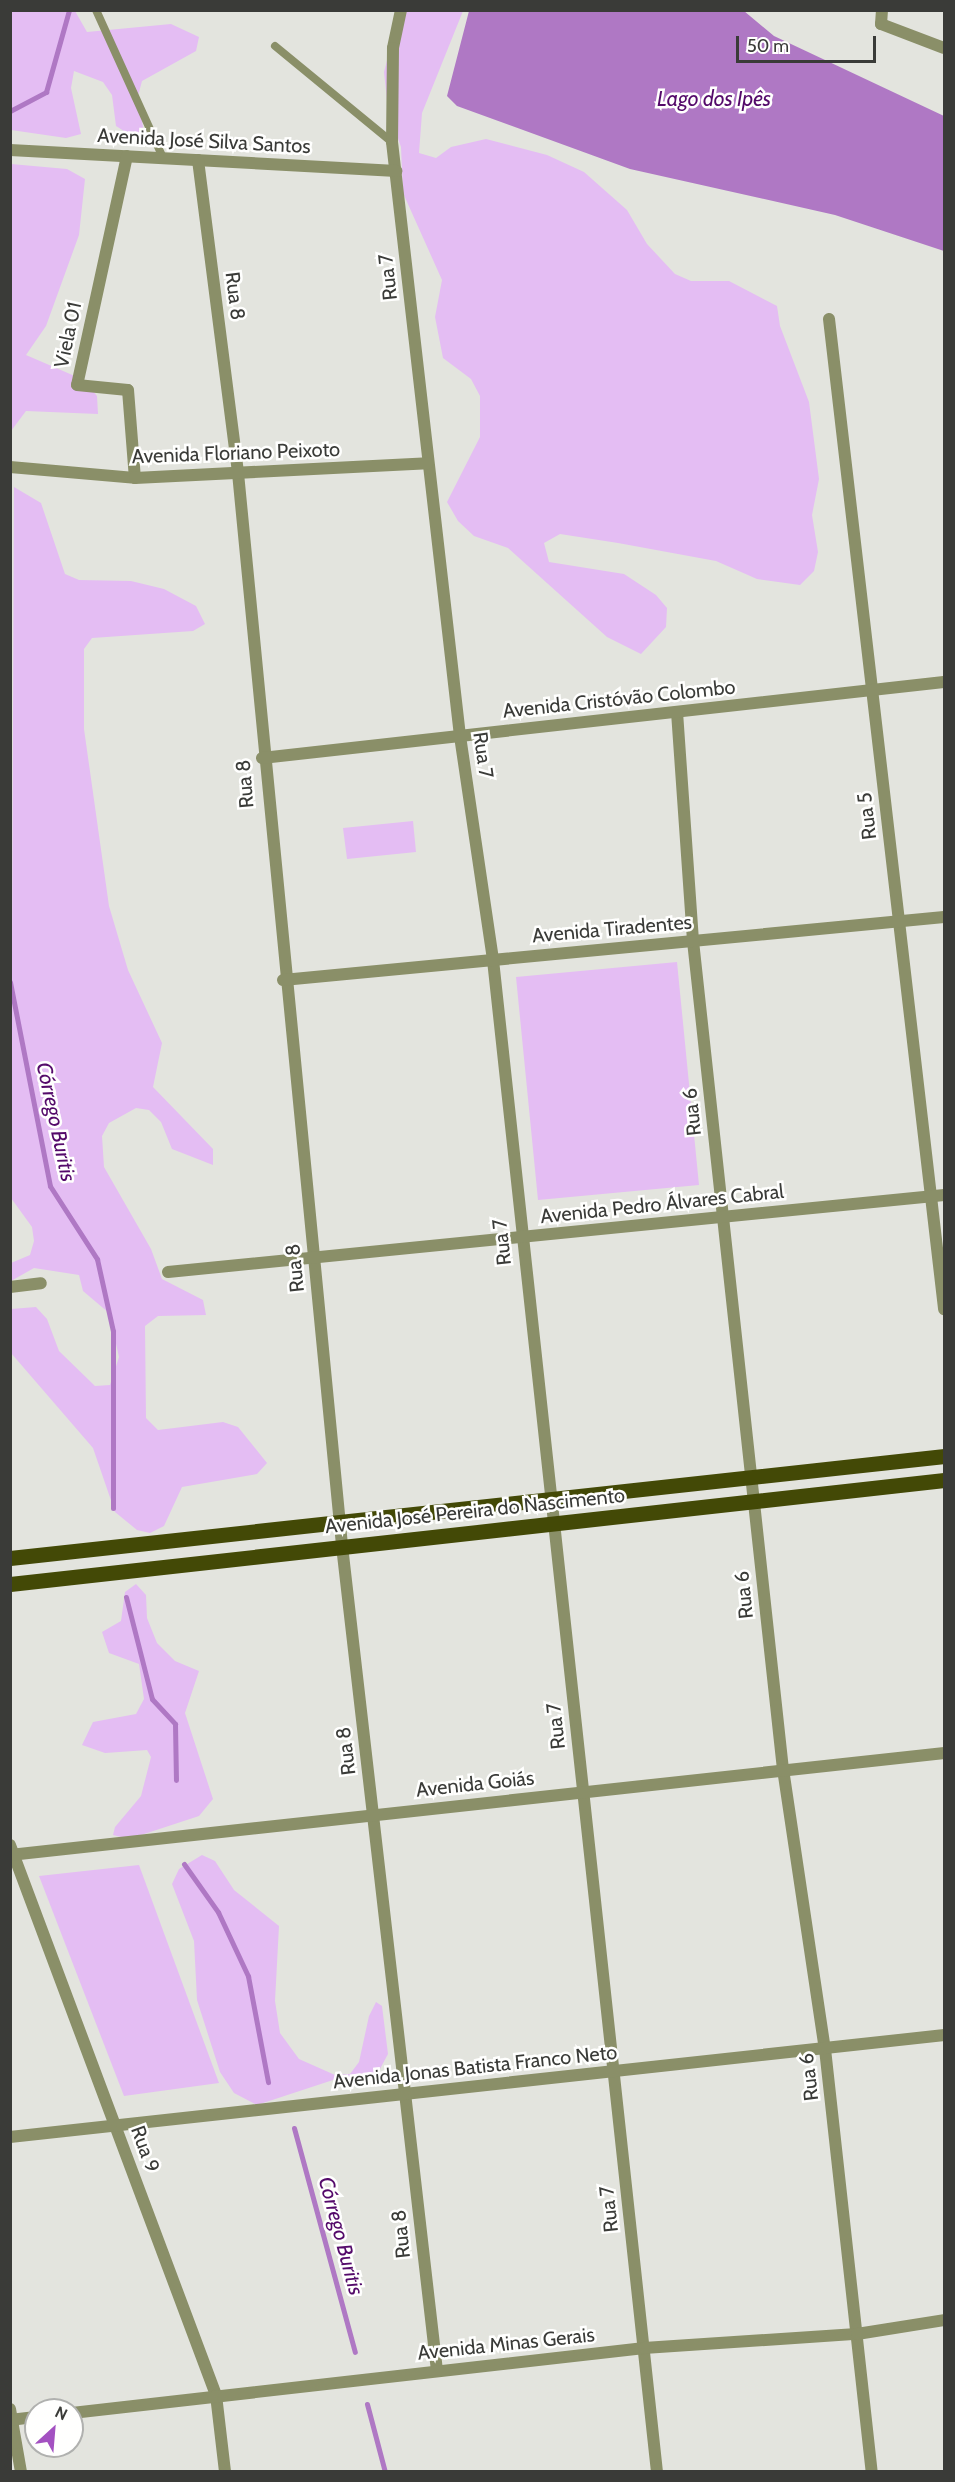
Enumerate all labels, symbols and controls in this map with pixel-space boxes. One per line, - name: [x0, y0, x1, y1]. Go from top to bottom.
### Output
- scale bar: [739, 24, 878, 62]
- text: 50 m: [747, 35, 789, 57]
- water label: Lago dos Ipês: [657, 86, 771, 112]
- street label: Avenida José Silva Santos: [97, 123, 311, 159]
- street label: Rua 7: [374, 253, 402, 301]
- street label: Rua 8: [220, 270, 250, 322]
- street label: Viela 01: [49, 300, 87, 370]
- street label: Avenida Floriano Peixoto: [131, 437, 341, 469]
- street label: Avenida Cristóvão Colombo: [502, 675, 736, 723]
- street label: Rua 7: [468, 730, 498, 780]
- street label: Rua 8: [231, 759, 259, 809]
- street label: Rua 5: [852, 791, 882, 841]
- street label: Avenida Tiradentes: [531, 910, 693, 948]
- water label: Córrego Buritis: [31, 1060, 81, 1184]
- street label: Rua 6: [678, 1087, 706, 1137]
- street label: Avenida Pedro Álvares Cabral: [539, 1179, 785, 1229]
- street label: Rua 7: [488, 1218, 516, 1266]
- street label: Rua 8: [281, 1243, 309, 1293]
- street label: Avenida José Pereira do Nascimento: [324, 1483, 626, 1539]
- street label: Rua 6: [730, 1570, 758, 1620]
- street label: Rua 7: [542, 1702, 570, 1750]
- street label: Rua 8: [331, 1725, 361, 1777]
- street label: Avenida Goiás: [415, 1766, 535, 1802]
- street label: Avenida Jonas Batista Franco Neto: [332, 2040, 618, 2094]
- street label: Rua 6: [794, 2052, 824, 2102]
- street label: Rua 9: [126, 2122, 164, 2176]
- water label: Córrego Buritis: [313, 2174, 369, 2298]
- street label: Rua 7: [595, 2185, 623, 2233]
- street label: Rua 8: [387, 2209, 415, 2259]
- street label: Avenida Minas Gerais: [416, 2323, 596, 2365]
- north arrow: [24, 2398, 84, 2458]
- text: N: [52, 2402, 70, 2424]

